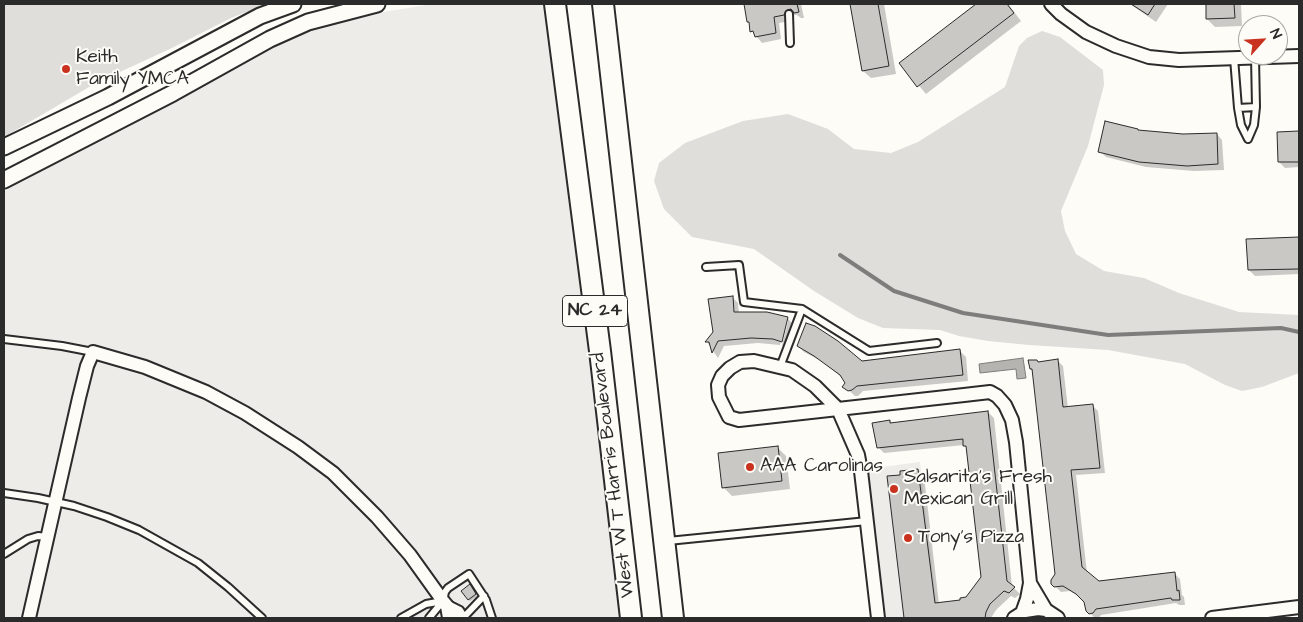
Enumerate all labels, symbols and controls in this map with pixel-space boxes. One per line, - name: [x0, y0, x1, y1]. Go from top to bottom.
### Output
- north arrow: [1238, 15, 1288, 65]
- text: N: [1265, 26, 1286, 42]
- place label: Keith Family YMCA: [76, 47, 189, 91]
- marker: Keith Family YMCA: [60, 63, 72, 75]
- road number: NC 24: [562, 296, 628, 326]
- street label: West W T Harris Boulevard: [588, 351, 640, 599]
- place label: AAA Carolinas: [760, 456, 883, 478]
- marker: AAA Carolinas: [744, 461, 756, 473]
- place label: Salsarita's Fresh Mexican Grill: [904, 467, 1052, 511]
- marker: Salsarita's Fresh Mexican Grill: [888, 483, 900, 495]
- place label: Tony's Pizza: [918, 527, 1024, 549]
- marker: Tony's Pizza: [902, 532, 914, 544]

